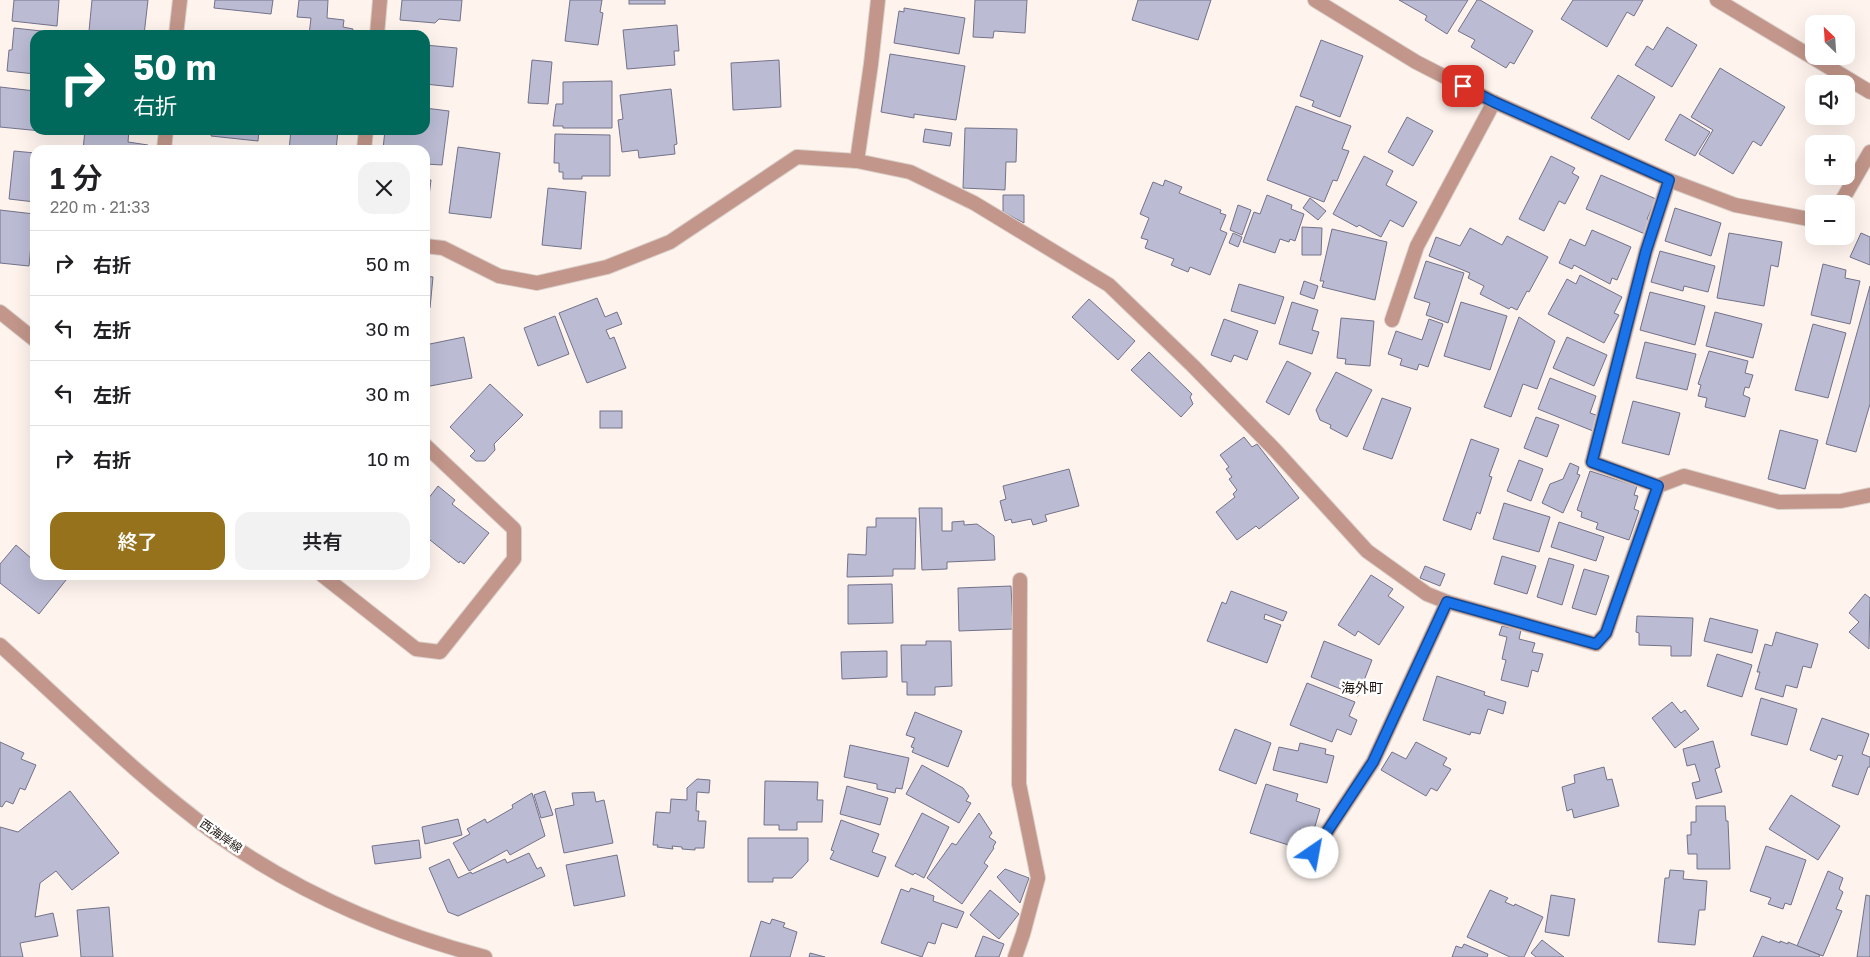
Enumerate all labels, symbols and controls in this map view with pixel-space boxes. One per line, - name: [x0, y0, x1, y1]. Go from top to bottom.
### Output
- north arrow: [1805, 15, 1855, 65]
- map controls: [1805, 15, 1855, 245]
- text: 50 m: [133, 46, 216, 88]
- icon: right: [50, 50, 115, 115]
- pin: [1442, 65, 1484, 107]
- icon: arrive: [1449, 72, 1477, 100]
- button: sound: [1805, 75, 1855, 125]
- text: 右折: [133, 92, 177, 119]
- button: +: [1805, 135, 1855, 185]
- text: 1 分: [50, 160, 103, 196]
- button: close: [358, 162, 410, 214]
- button: −: [1805, 195, 1855, 245]
- text: 220 m · 21:33: [50, 197, 150, 217]
- icon: right: [50, 249, 78, 277]
- text: 50 m: [366, 252, 410, 275]
- text: 右折: [93, 253, 131, 276]
- icon: left: [50, 314, 78, 342]
- text: 30 m: [366, 317, 410, 340]
- text: 左折: [93, 318, 131, 341]
- icon: left: [50, 379, 78, 407]
- text: 30 m: [366, 382, 410, 405]
- text: 左折: [93, 383, 131, 406]
- icon: right: [50, 444, 78, 472]
- text: 10 m: [367, 447, 410, 470]
- text: 右折: [93, 448, 131, 471]
- button: 終了: [50, 512, 225, 570]
- button: 共有: [235, 512, 410, 570]
- district label: 海外町: [1341, 679, 1383, 696]
- street label: 西海岸線: [197, 816, 245, 856]
- position arrow: [1286, 826, 1338, 878]

